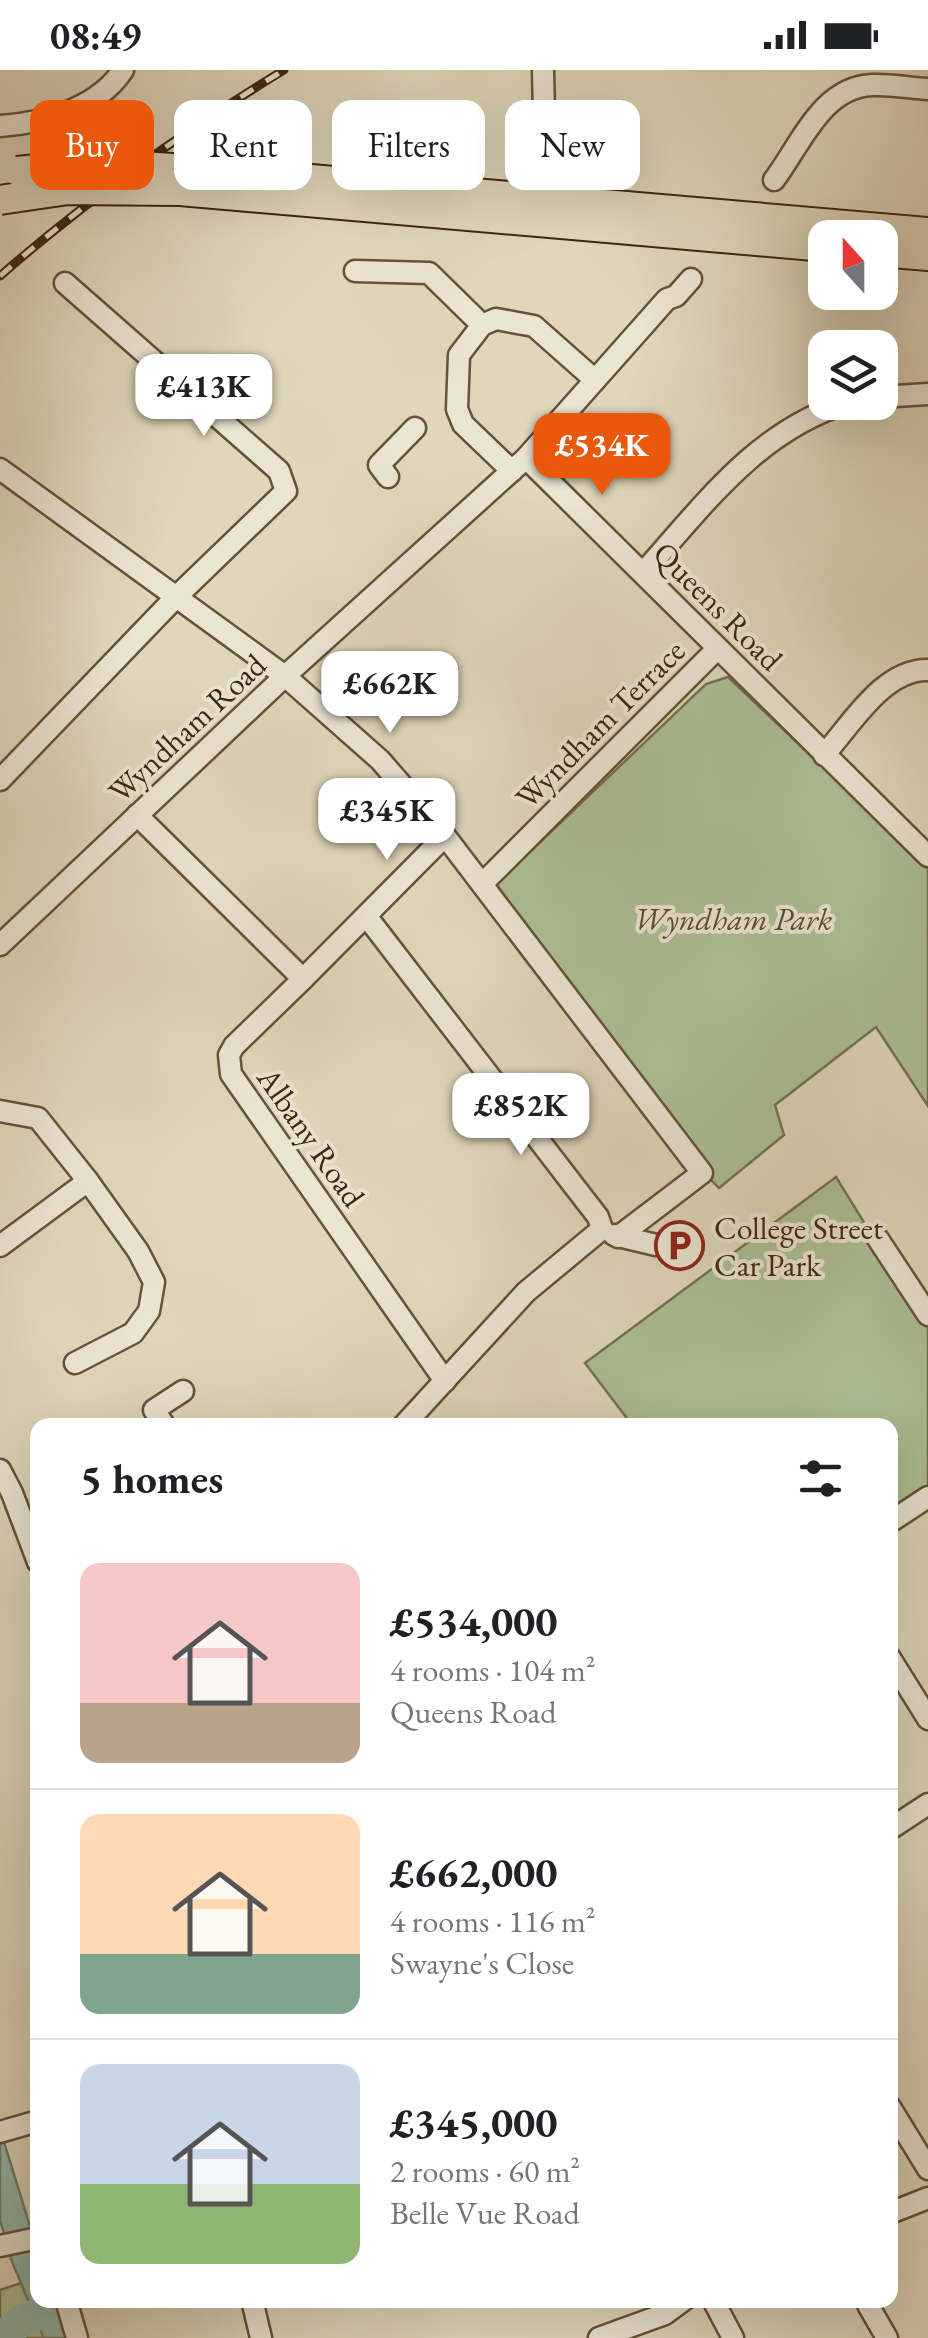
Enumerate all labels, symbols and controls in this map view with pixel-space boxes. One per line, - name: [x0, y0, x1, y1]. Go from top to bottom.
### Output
- text: 08:49: [50, 11, 141, 60]
- chip: Buy: [30, 100, 154, 190]
- chip: Rent: [174, 100, 312, 190]
- chip: Filters: [332, 100, 485, 190]
- chip: New: [505, 100, 640, 190]
- north arrow: [808, 220, 898, 310]
- map controls: [808, 220, 898, 420]
- button: layers: [808, 330, 898, 420]
- pin: £413K: [134, 354, 274, 439]
- text: £413K: [157, 365, 251, 407]
- pin: £534K: [532, 413, 672, 498]
- text: £534K: [555, 424, 649, 466]
- street label: Queens Road: [644, 532, 792, 680]
- street label: Wyndham Terrace: [506, 630, 694, 818]
- street label: Wyndham Road: [99, 644, 275, 812]
- pin: £662K: [320, 651, 460, 736]
- text: £662K: [343, 662, 437, 704]
- pin: £345K: [317, 778, 457, 863]
- text: £345K: [340, 789, 434, 831]
- park label: Wyndham Park: [634, 898, 833, 940]
- street label: Albany Road: [247, 1058, 375, 1216]
- pin: £852K: [451, 1073, 591, 1158]
- text: £852K: [474, 1084, 568, 1126]
- place label: College Street Car Park: [714, 1207, 883, 1286]
- parking icon: College Street Car Park: [653, 1220, 705, 1272]
- text: 5 homes: [80, 1451, 223, 1506]
- icon: filters: [793, 1451, 848, 1506]
- text: £534,000: [390, 1594, 558, 1649]
- icon: home: [160, 1603, 280, 1723]
- text: 4 rooms · 104 m²: [390, 1649, 596, 1691]
- text: Queens Road: [390, 1691, 557, 1733]
- text: £662,000: [390, 1845, 558, 1900]
- icon: home: [160, 1854, 280, 1974]
- text: 4 rooms · 116 m²: [390, 1900, 596, 1942]
- text: Swayne's Close: [390, 1942, 574, 1984]
- text: £345,000: [390, 2095, 558, 2150]
- icon: home: [160, 2104, 280, 2224]
- text: 2 rooms · 60 m²: [390, 2150, 580, 2192]
- text: Belle Vue Road: [390, 2192, 580, 2234]

